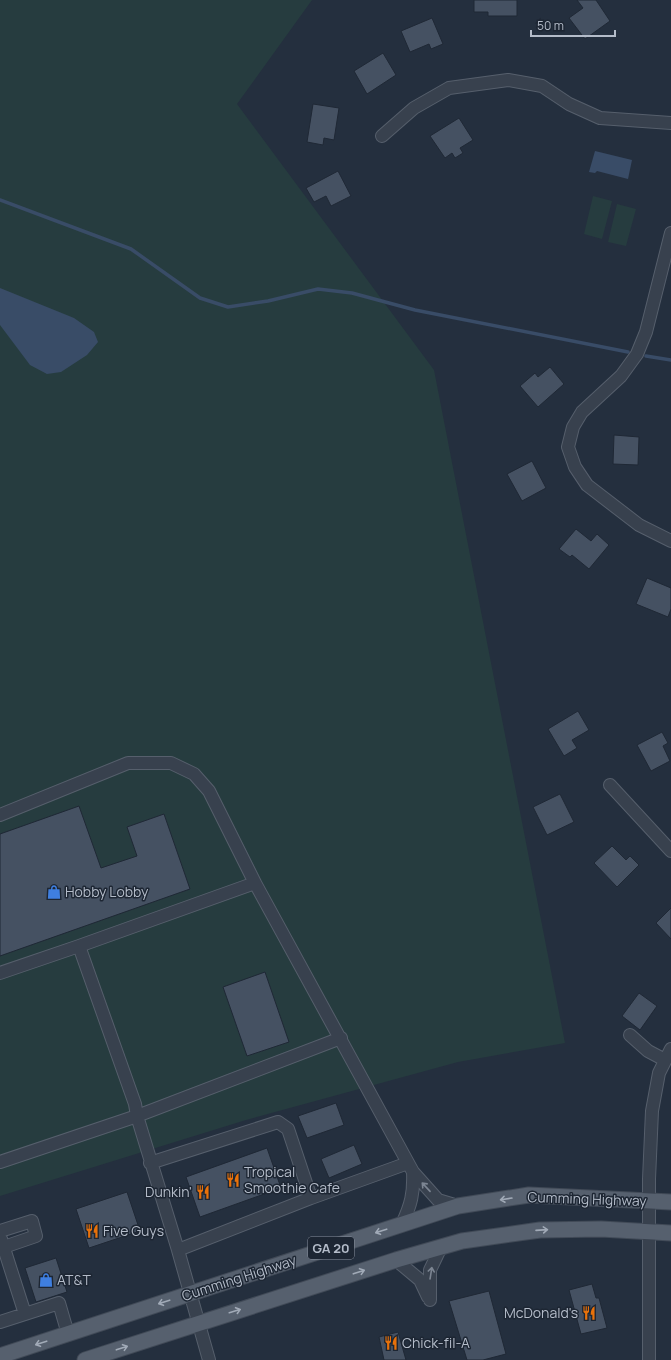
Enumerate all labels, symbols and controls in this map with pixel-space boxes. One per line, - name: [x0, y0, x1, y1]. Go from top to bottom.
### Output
- scale bar: [531, 12, 615, 38]
- text: 50 m: [537, 17, 564, 34]
- place label: Hobby Lobby: [65, 882, 149, 901]
- shop icon: Hobby Lobby: [46, 884, 62, 900]
- place label: Tropical Smoothie Cafe: [244, 1162, 340, 1197]
- restaurant icon: Tropical Smoothie Cafe: [225, 1172, 241, 1188]
- place label: Dunkin': [145, 1182, 192, 1201]
- one-way arrow: [421, 1182, 431, 1192]
- restaurant icon: Dunkin': [195, 1184, 211, 1200]
- street label: Cumming Highway: [527, 1187, 648, 1210]
- one-way arrow: [500, 1195, 513, 1203]
- place label: Five Guys: [103, 1221, 164, 1240]
- restaurant icon: Five Guys: [84, 1223, 100, 1239]
- one-way arrow: [535, 1226, 548, 1234]
- one-way arrow: [374, 1228, 387, 1235]
- road number: GA 20: [308, 1237, 354, 1259]
- street label: Cumming Highway: [179, 1250, 299, 1305]
- one-way arrow: [427, 1266, 435, 1279]
- one-way arrow: [352, 1268, 365, 1275]
- place label: AT&T: [57, 1270, 92, 1289]
- shop icon: AT&T: [38, 1272, 54, 1288]
- one-way arrow: [159, 1299, 171, 1307]
- place label: McDonald's: [504, 1303, 578, 1322]
- restaurant icon: McDonald's: [581, 1305, 597, 1321]
- one-way arrow: [228, 1307, 241, 1314]
- place label: Chick-fil-A: [402, 1333, 470, 1352]
- restaurant icon: Chick-fil-A: [383, 1335, 399, 1351]
- one-way arrow: [34, 1340, 47, 1347]
- one-way arrow: [115, 1344, 128, 1351]

